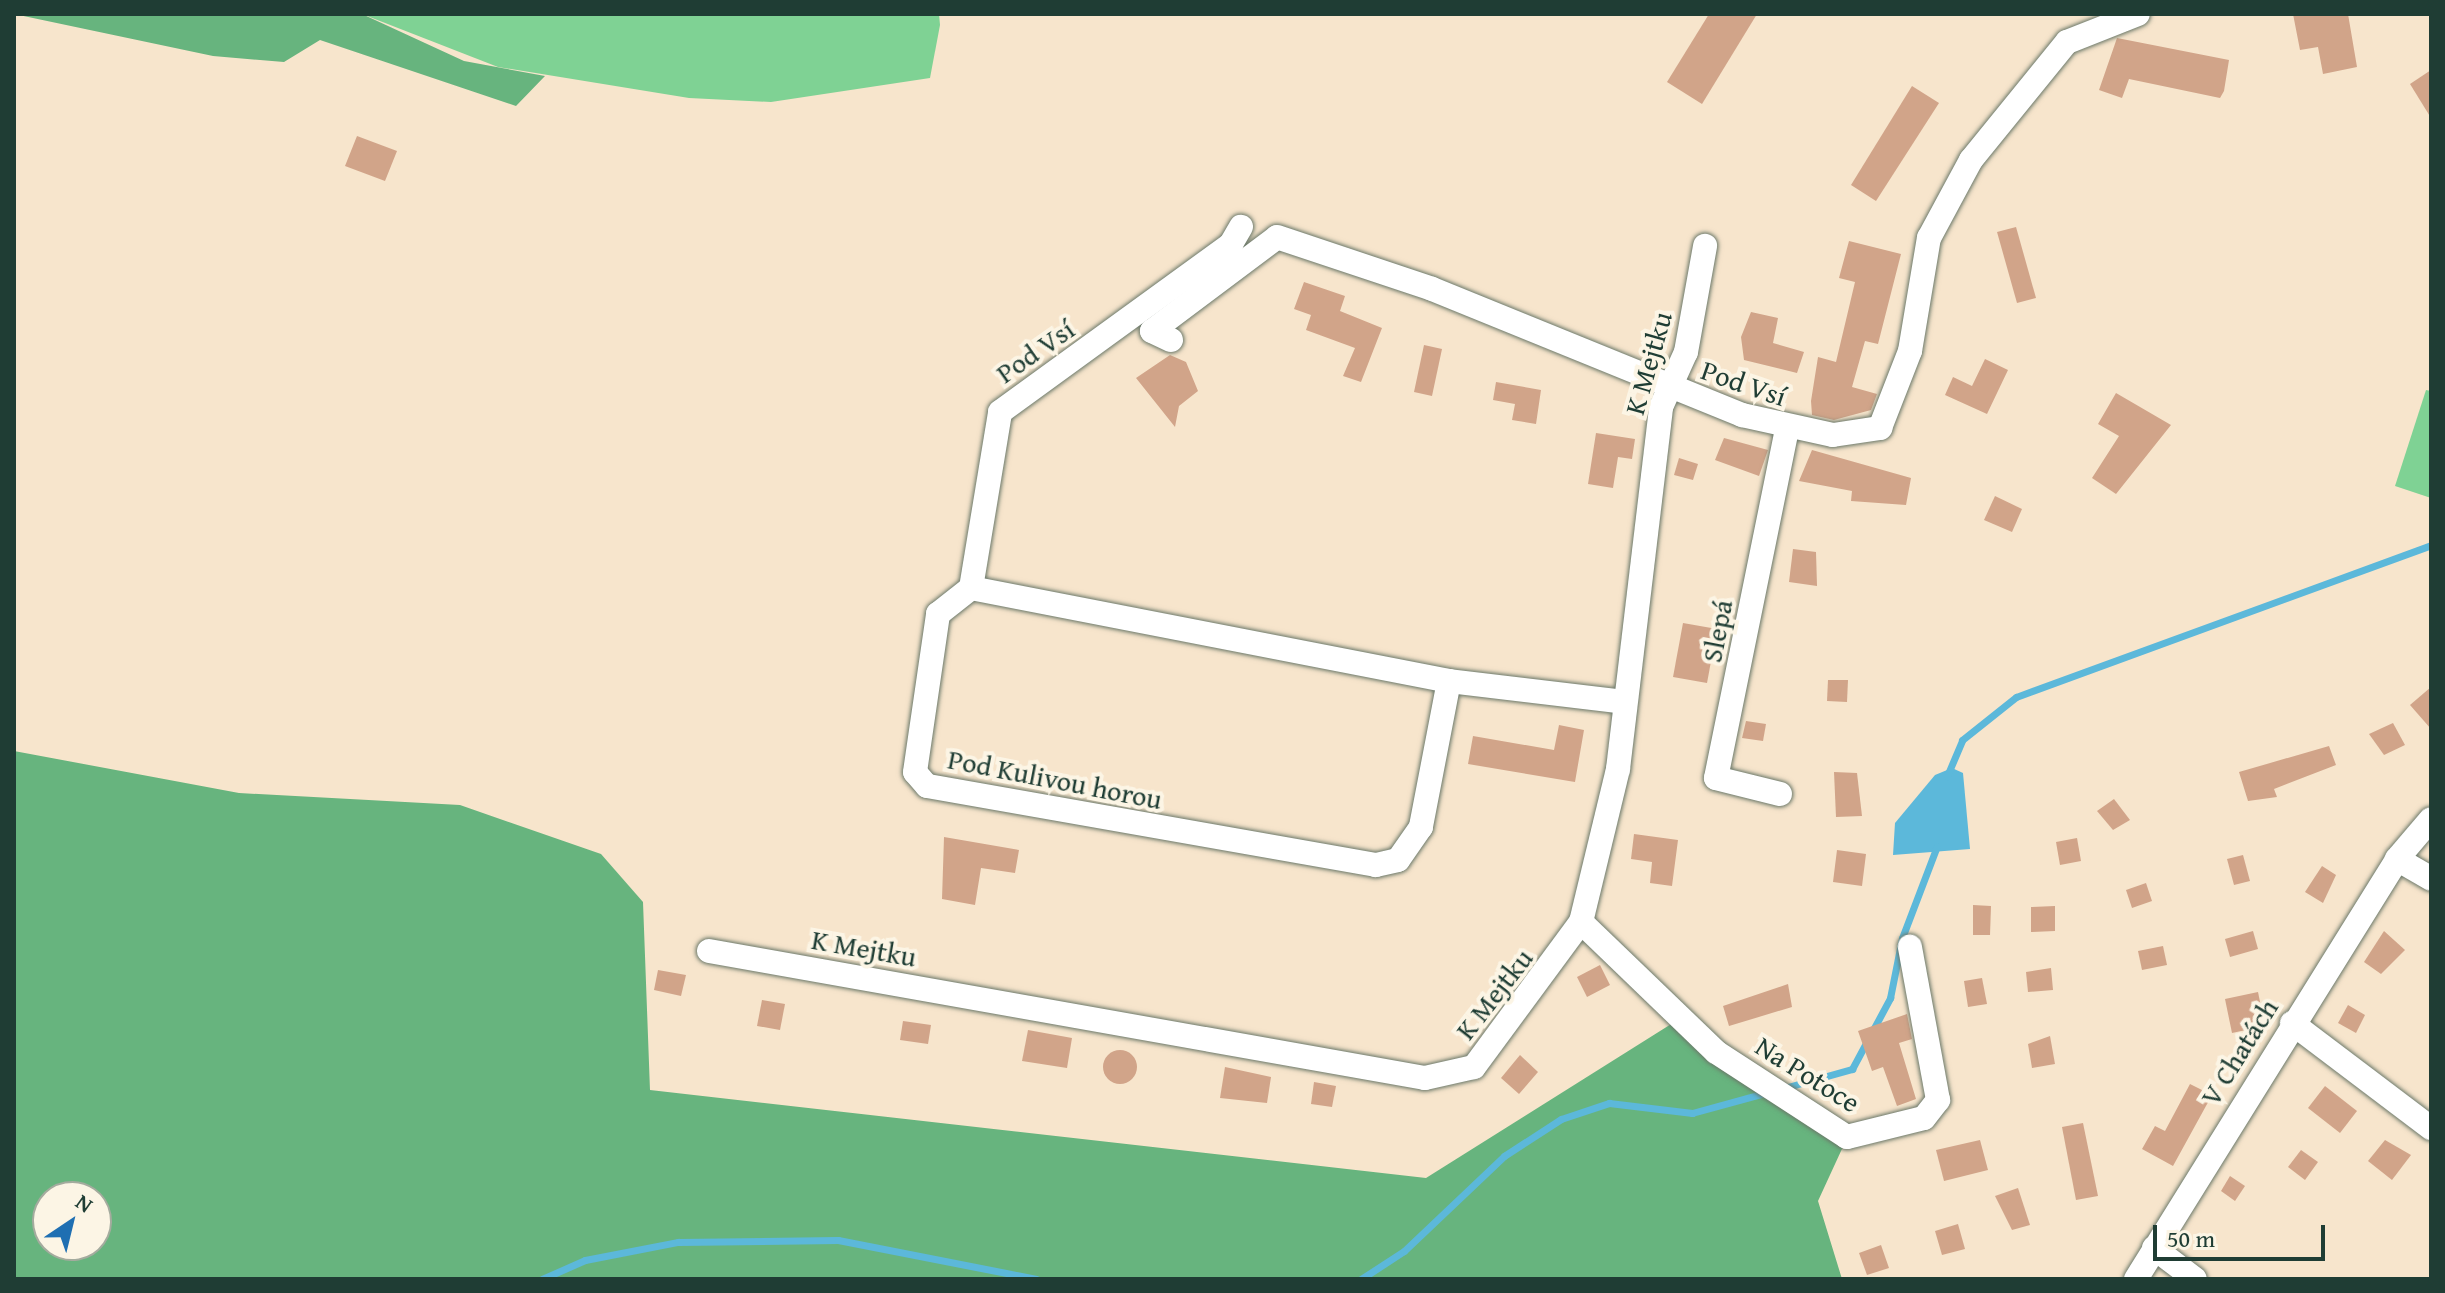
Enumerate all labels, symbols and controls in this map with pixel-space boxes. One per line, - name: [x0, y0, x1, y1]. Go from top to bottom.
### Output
- street label: K Mejtku: [1617, 308, 1679, 418]
- street label: Pod Vsí: [989, 312, 1081, 390]
- street label: Pod Vsí: [1697, 353, 1791, 413]
- street label: Slepá: [1694, 597, 1740, 665]
- street label: Pod Kulivou horou: [945, 742, 1165, 816]
- street label: K Mejtku: [809, 922, 919, 974]
- street label: K Mejtku: [1448, 942, 1540, 1046]
- street label: V Chatách: [2193, 992, 2285, 1112]
- street label: Na Potoce: [1750, 1029, 1866, 1119]
- north arrow: [32, 1181, 112, 1261]
- text: N: [69, 1186, 100, 1220]
- scale bar: [2157, 1209, 2329, 1259]
- text: 50 m: [2167, 1221, 2215, 1256]

